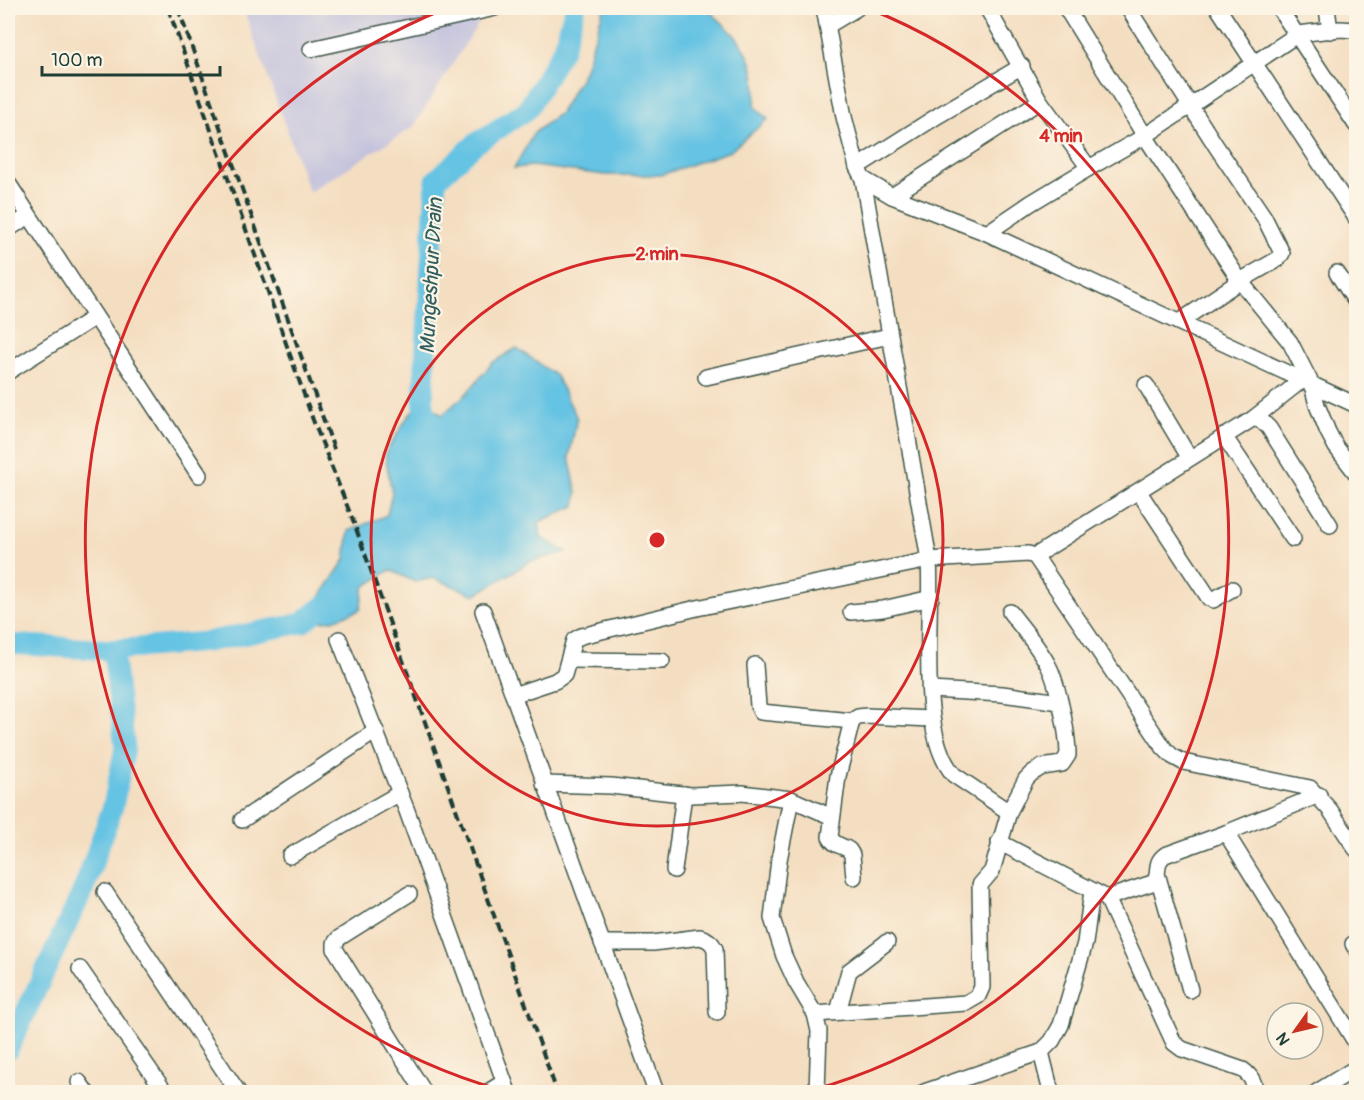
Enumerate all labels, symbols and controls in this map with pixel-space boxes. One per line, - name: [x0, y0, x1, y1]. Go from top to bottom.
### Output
- scale bar: [42, 39, 220, 77]
- text: 100 m: [51, 49, 103, 72]
- text: 4 min: [1039, 125, 1083, 148]
- water label: Mungeshpur Drain: [414, 196, 449, 355]
- text: 2 min: [635, 243, 679, 266]
- centre of rings: [647, 530, 667, 550]
- north arrow: [1265, 1001, 1325, 1061]
- text: N: [1272, 1029, 1295, 1049]

